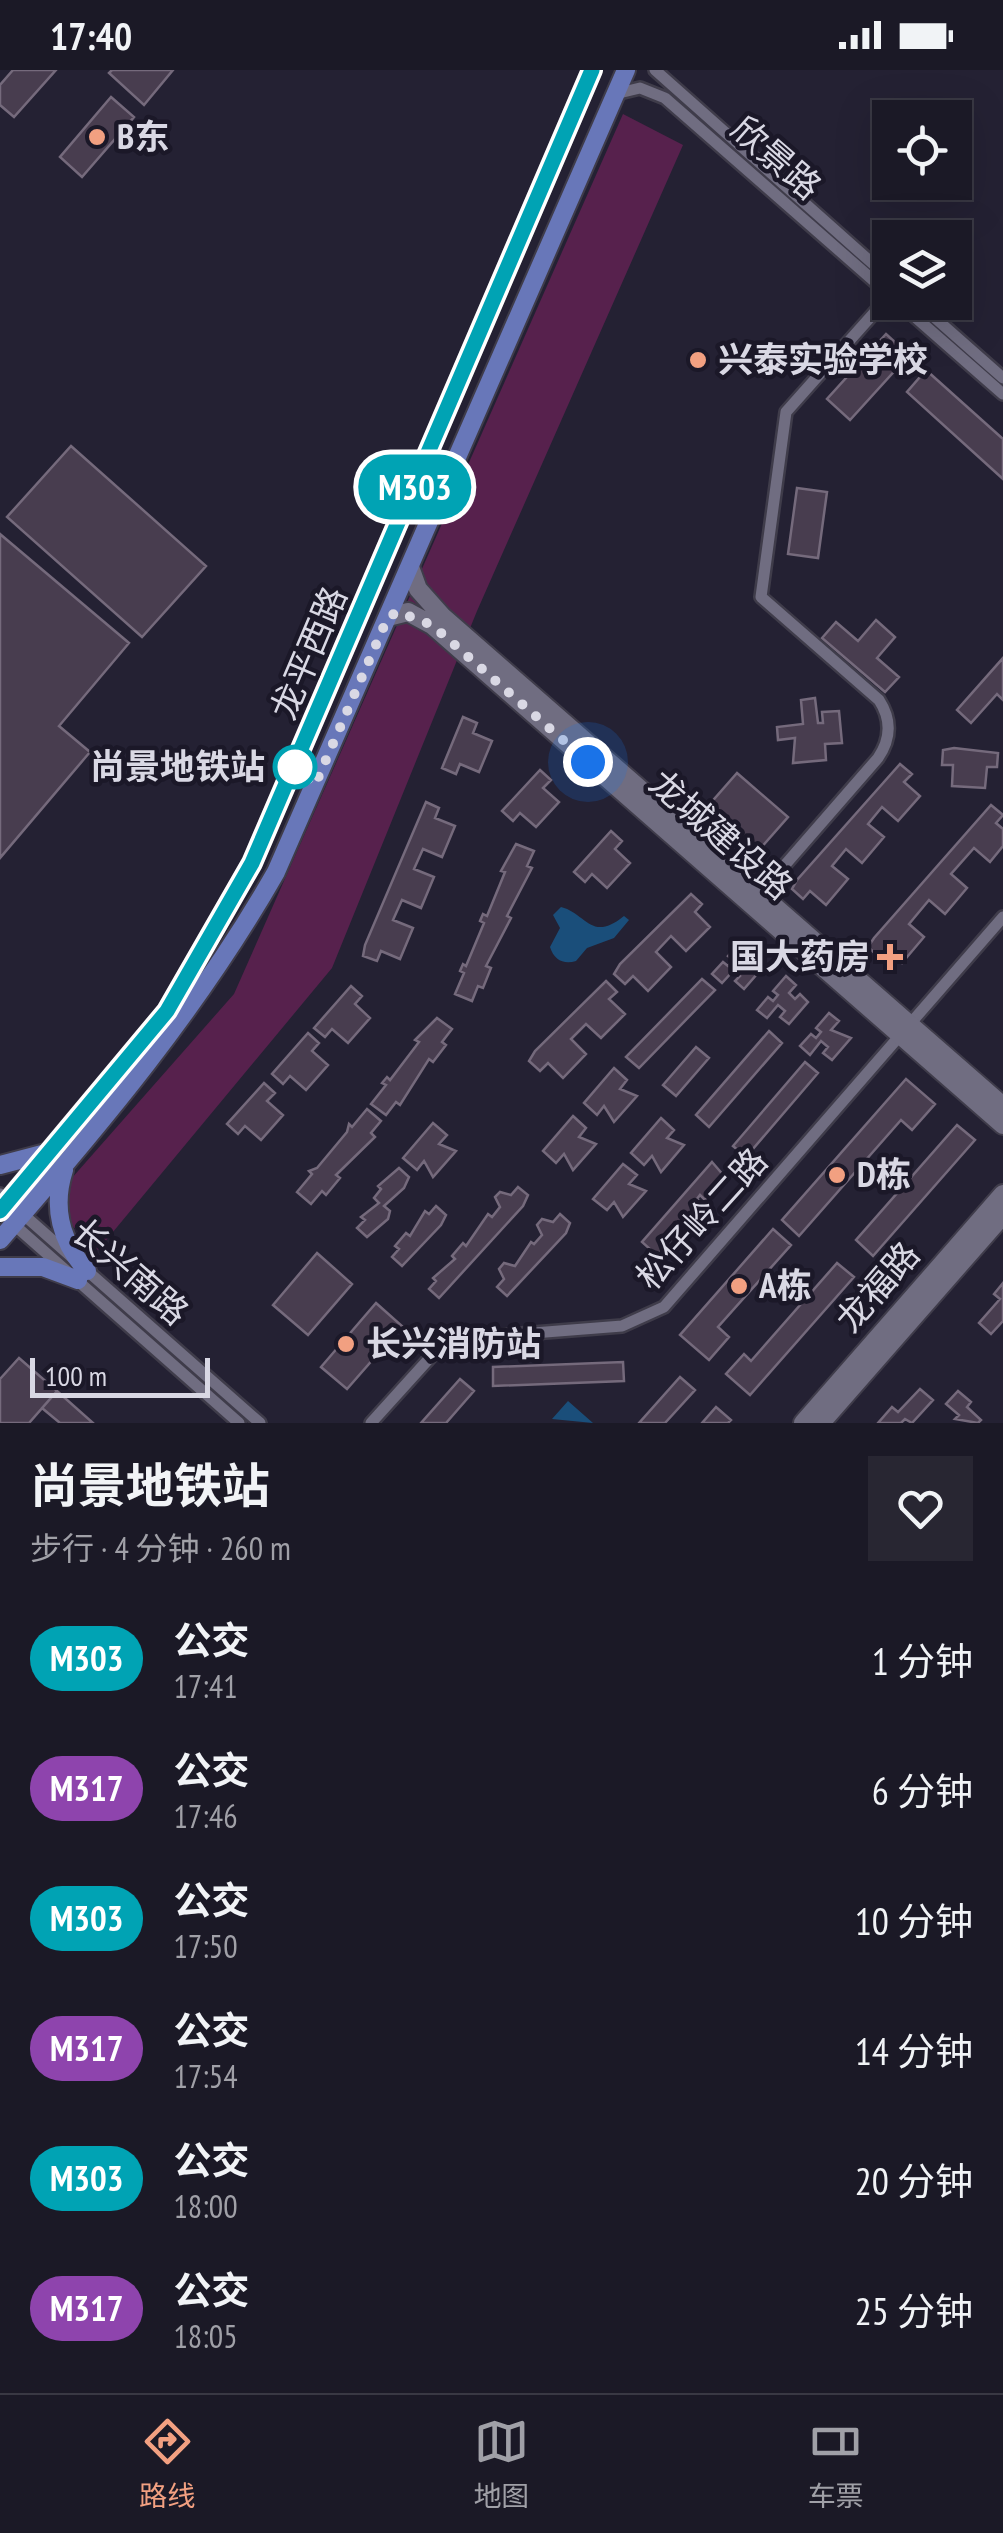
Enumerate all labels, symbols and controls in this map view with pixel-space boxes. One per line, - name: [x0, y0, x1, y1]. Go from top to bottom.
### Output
- text: 17:40: [50, 11, 132, 60]
- map controls: [872, 100, 972, 320]
- button: locate: [872, 100, 972, 200]
- street label: 欣景路: [722, 105, 831, 209]
- place label: B东: [117, 113, 169, 159]
- marker: B东: [86, 126, 108, 148]
- button: layers: [872, 220, 972, 320]
- place label: 兴泰实验学校: [718, 336, 928, 382]
- marker: 兴泰实验学校: [687, 349, 709, 371]
- line badge: M303: [345, 454, 485, 520]
- text: M303: [378, 464, 452, 510]
- street label: 龙平西路: [260, 579, 357, 726]
- your location: [563, 737, 613, 787]
- place label: 尚景地铁站: [90, 743, 265, 789]
- marker: 尚景地铁站: [274, 746, 316, 788]
- street label: 龙城建设路: [641, 759, 803, 909]
- place label: 国大药房: [730, 933, 870, 979]
- marker: 国大药房: [879, 946, 901, 968]
- street label: 松仔岭二路: [626, 1138, 777, 1299]
- place label: D栋: [857, 1151, 911, 1197]
- marker: D栋: [826, 1164, 848, 1186]
- street label: 长兴南路: [63, 1208, 199, 1335]
- street label: 龙福路: [825, 1232, 929, 1341]
- place label: A栋: [758, 1262, 812, 1308]
- marker: A栋: [728, 1275, 750, 1297]
- place label: 长兴消防站: [366, 1320, 541, 1366]
- marker: 长兴消防站: [335, 1333, 357, 1355]
- scale bar: [30, 1353, 210, 1398]
- text: 100 m: [45, 1357, 107, 1394]
- text: 尚景地铁站: [30, 1454, 270, 1516]
- button: heart: [868, 1456, 973, 1561]
- text: 步行 · 4 分钟 · 260 m: [30, 1527, 291, 1569]
- text: 公交: [173, 1615, 249, 1664]
- text: M303: [50, 1635, 123, 1681]
- text: 1 分钟: [872, 1636, 973, 1685]
- text: 17:41: [173, 1665, 238, 1707]
- text: 公交: [173, 1745, 249, 1794]
- text: M317: [50, 1765, 123, 1811]
- text: 6 分钟: [872, 1766, 973, 1815]
- text: 17:46: [173, 1795, 238, 1837]
- text: 公交: [173, 1875, 249, 1924]
- text: M303: [50, 1895, 123, 1941]
- text: 10 分钟: [855, 1896, 973, 1945]
- text: 17:50: [173, 1925, 238, 1967]
- text: 公交: [173, 2005, 249, 2054]
- text: M317: [50, 2025, 123, 2071]
- text: 14 分钟: [855, 2026, 973, 2075]
- text: 17:54: [173, 2055, 238, 2097]
- text: 公交: [173, 2135, 249, 2184]
- text: M303: [50, 2155, 123, 2201]
- text: 20 分钟: [855, 2156, 973, 2205]
- text: 18:00: [173, 2185, 238, 2227]
- text: 公交: [173, 2265, 249, 2314]
- text: M317: [50, 2285, 123, 2331]
- text: 25 分钟: [855, 2286, 973, 2335]
- text: 18:05: [173, 2315, 238, 2357]
- tab: 路线: [139, 2414, 195, 2514]
- tab: 地图: [473, 2414, 530, 2514]
- tab: 车票: [808, 2414, 864, 2514]

